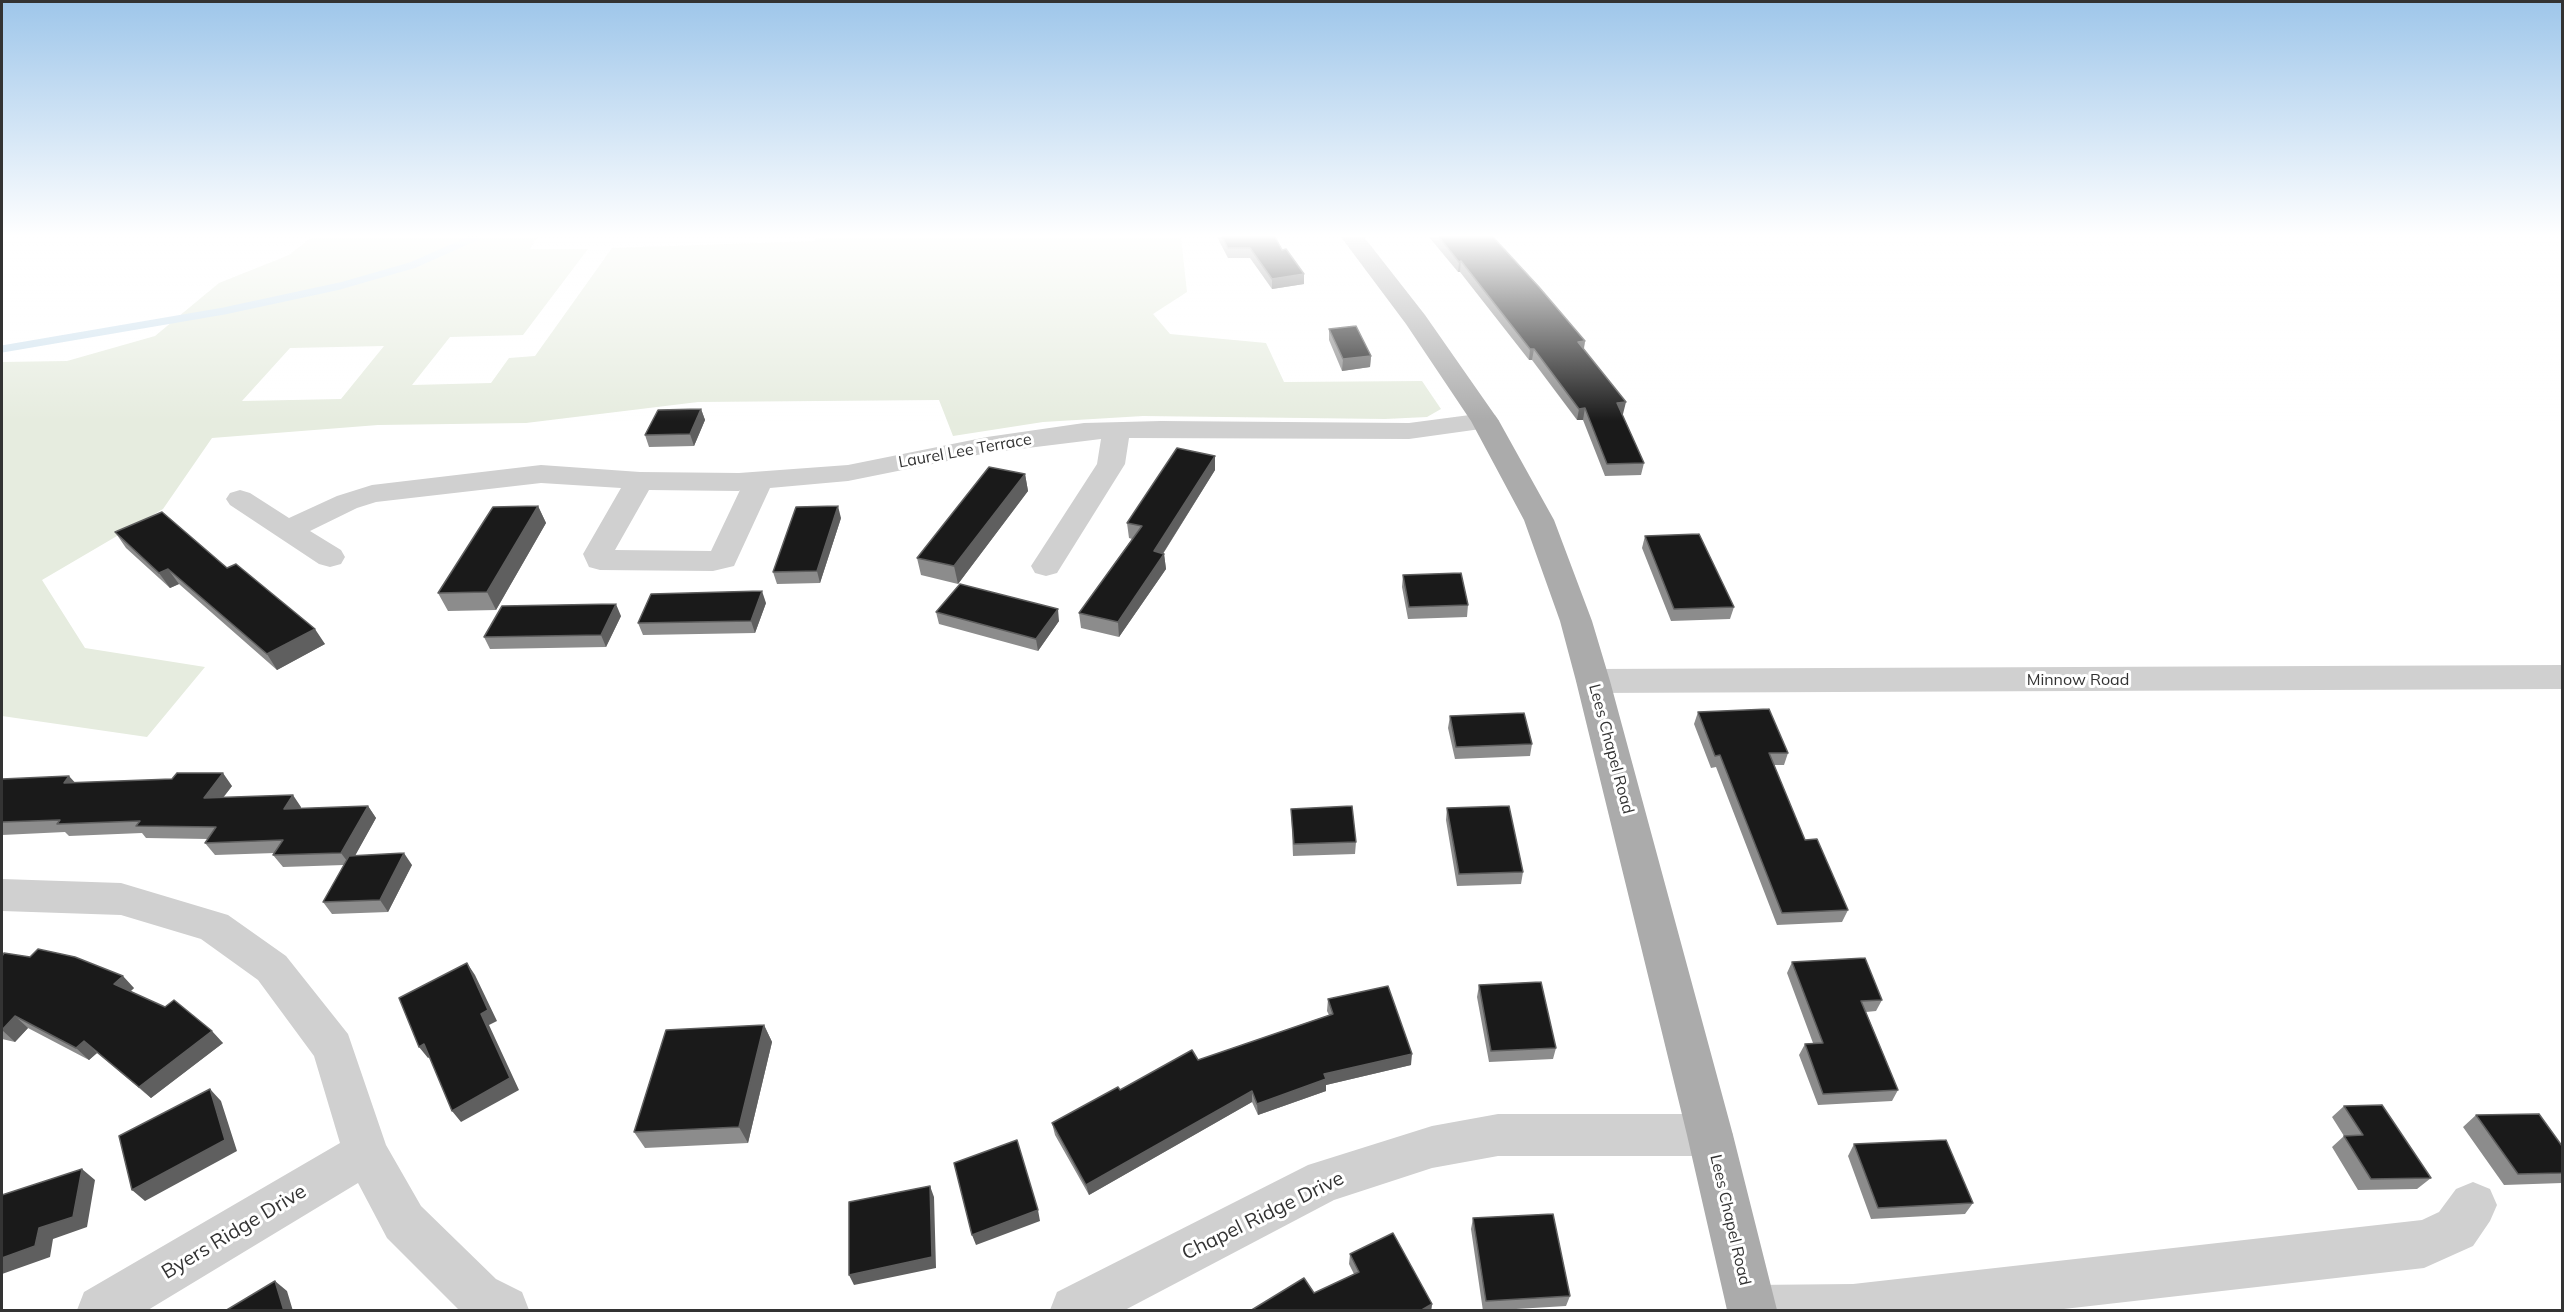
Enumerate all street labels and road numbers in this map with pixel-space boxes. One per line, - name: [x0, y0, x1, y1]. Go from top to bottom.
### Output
- street label: Laurel Lee Terrace: [897, 430, 1033, 472]
- street label: Minnow Road: [2027, 670, 2129, 690]
- street label: Lees Chapel Road: [1584, 682, 1638, 816]
- street label: Lees Chapel Road: [1706, 1153, 1754, 1287]
- street label: Chapel Ridge Drive: [1178, 1166, 1348, 1266]
- street label: Byers Ridge Drive: [157, 1179, 311, 1285]

